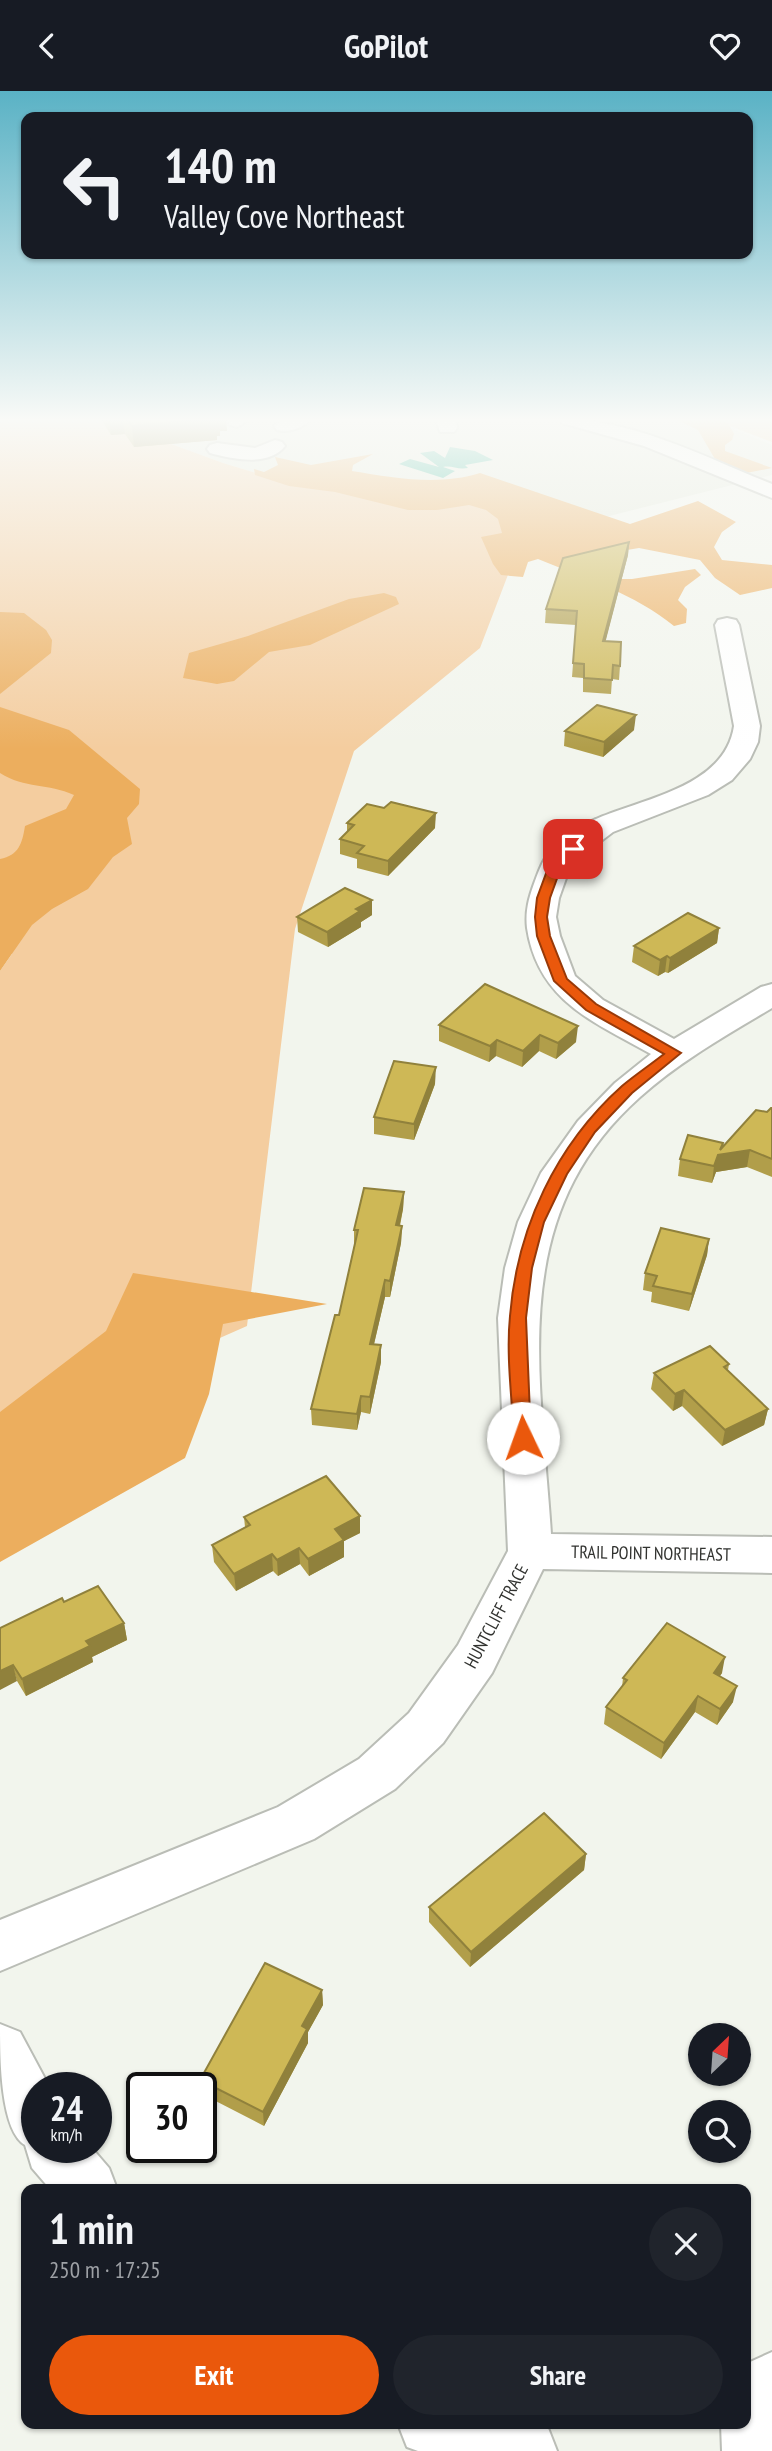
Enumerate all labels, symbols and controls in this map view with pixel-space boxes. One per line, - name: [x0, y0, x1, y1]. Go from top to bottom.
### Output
- text: GoPilot: [344, 25, 428, 67]
- icon: back: [28, 27, 66, 65]
- icon: heart: [706, 27, 744, 65]
- text: 140 m: [164, 133, 277, 197]
- icon: left: [49, 140, 140, 231]
- text: Valley Cove Northeast: [164, 195, 405, 237]
- pin: [543, 819, 603, 879]
- icon: arrive: [554, 830, 592, 868]
- position arrow: [486, 1401, 560, 1475]
- street label: TRAIL POINT NORTHEAST: [571, 1540, 731, 1566]
- street label: HUNTCLIFF TRACE: [459, 1560, 533, 1672]
- north arrow: [688, 2023, 751, 2086]
- map controls: [688, 2023, 751, 2163]
- speed limit sign: 30: [126, 2072, 217, 2163]
- text: 24: [50, 2085, 83, 2131]
- button: search: [688, 2100, 751, 2163]
- text: km/h: [51, 2123, 82, 2146]
- text: 1 min: [49, 2201, 134, 2256]
- button: close: [649, 2207, 723, 2281]
- text: 250 m · 17:25: [49, 2255, 161, 2284]
- button: Exit: [49, 2335, 379, 2415]
- button: Share: [393, 2335, 723, 2415]

